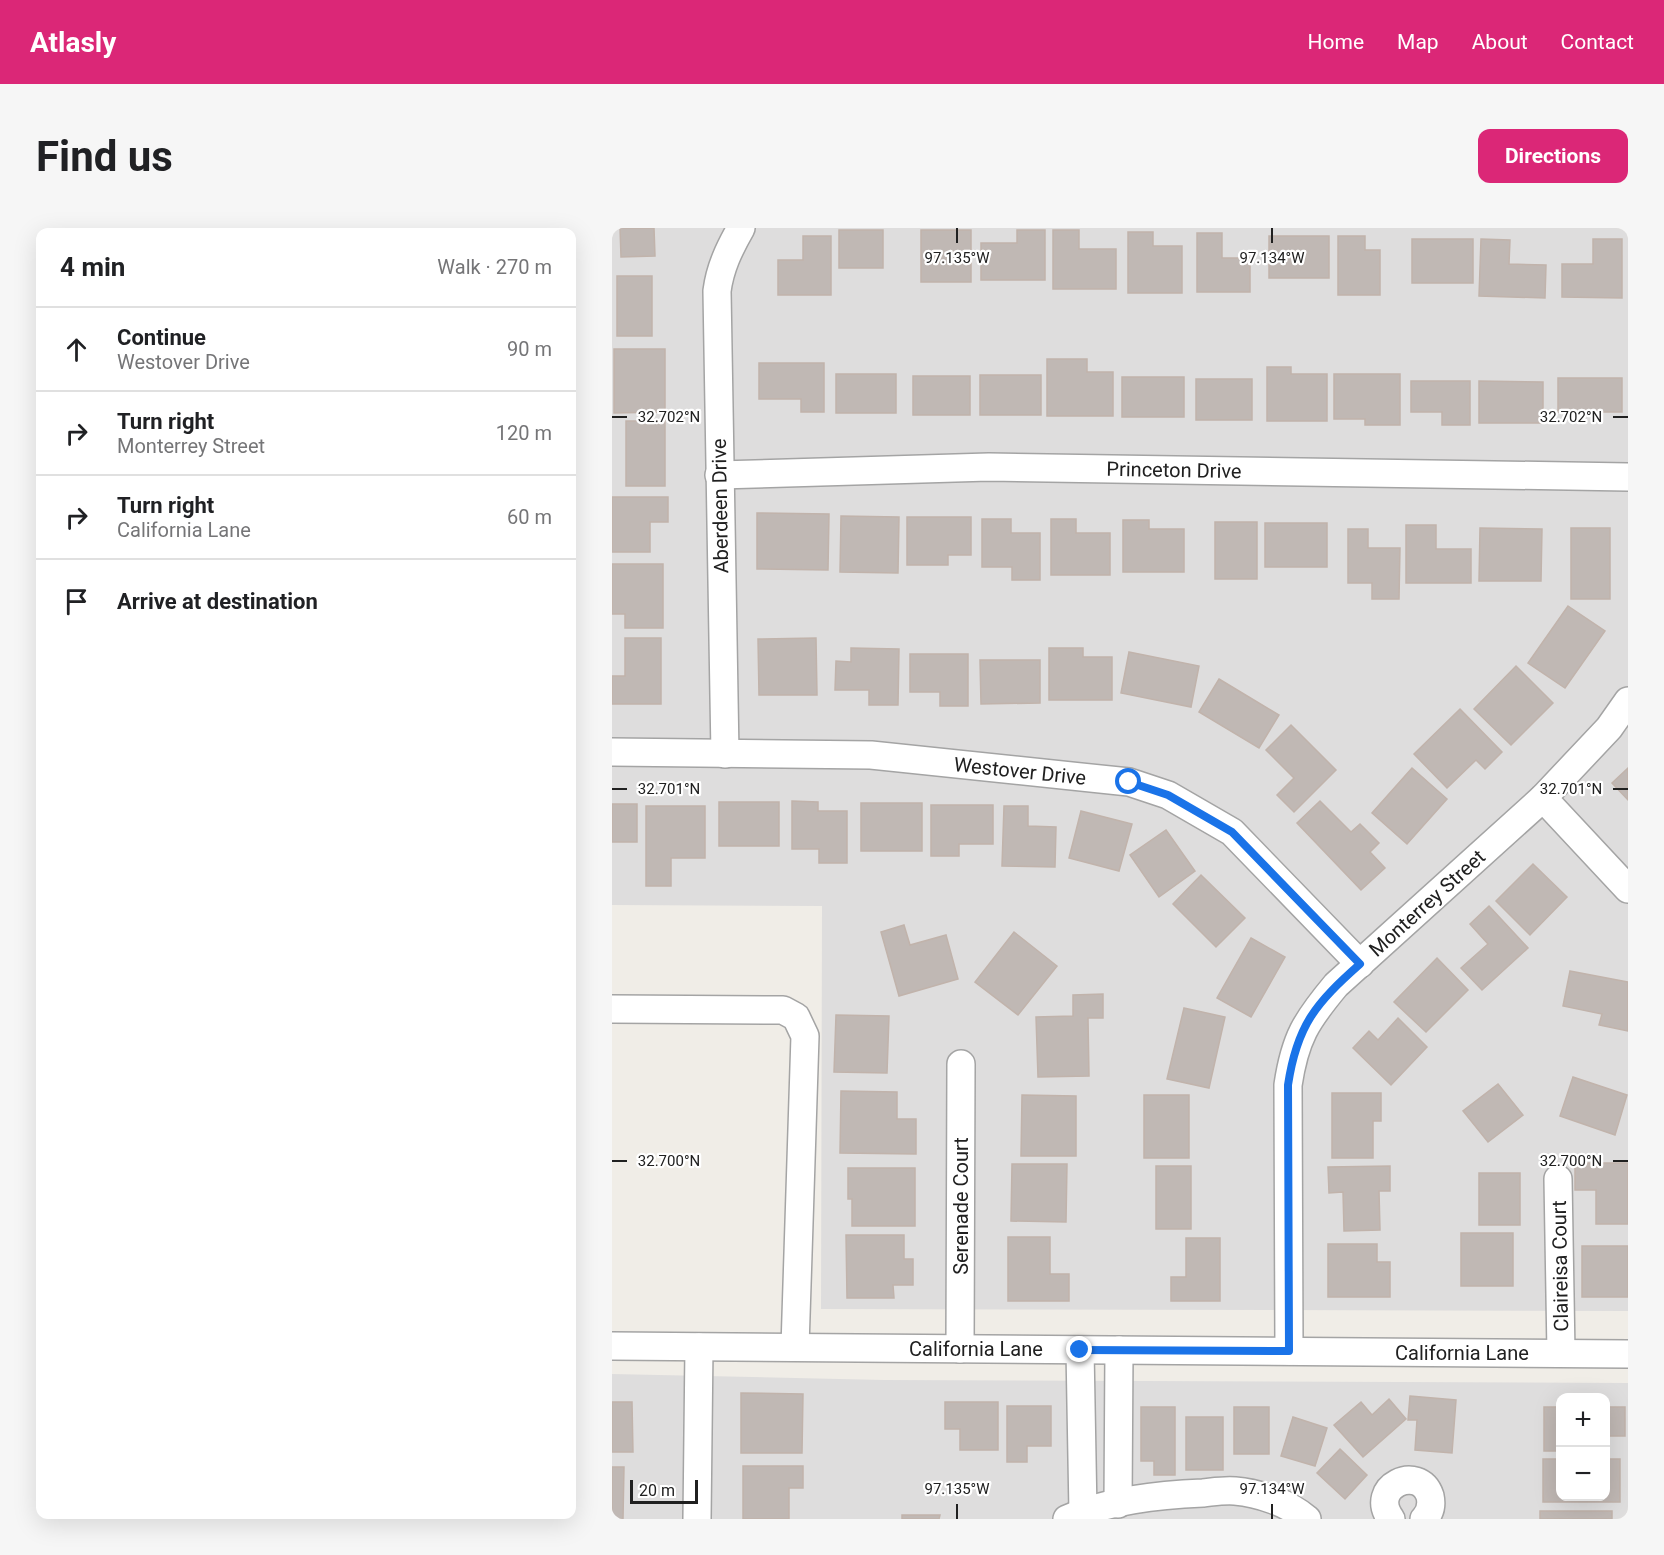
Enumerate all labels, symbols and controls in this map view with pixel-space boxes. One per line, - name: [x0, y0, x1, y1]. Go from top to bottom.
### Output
- text: Atlasly: [30, 26, 116, 59]
- text: Home: [1308, 30, 1364, 54]
- text: Map: [1397, 30, 1439, 54]
- text: About: [1472, 30, 1528, 54]
- text: Contact: [1561, 30, 1634, 54]
- button: Directions: [1478, 129, 1628, 183]
- text: Find us: [36, 132, 173, 181]
- text: 97.135°W: [924, 249, 990, 267]
- text: 97.134°W: [1239, 249, 1305, 267]
- text: 4 min: [60, 252, 125, 282]
- text: Walk · 270 m: [437, 255, 552, 279]
- text: Continue: [117, 325, 206, 350]
- icon: ahead: [60, 333, 93, 366]
- text: 90 m: [507, 337, 552, 361]
- text: Westover Drive: [117, 350, 250, 374]
- text: 32.702°N: [638, 408, 700, 426]
- text: 32.702°N: [1540, 408, 1602, 426]
- text: Turn right: [117, 409, 214, 434]
- icon: right: [60, 417, 93, 450]
- text: 120 m: [496, 421, 552, 445]
- text: Monterrey Street: [117, 434, 265, 458]
- street label: Aberdeen Drive: [707, 438, 733, 574]
- street label: Princeton Drive: [1106, 457, 1242, 483]
- text: Turn right: [117, 493, 214, 518]
- icon: right: [60, 501, 93, 534]
- text: 60 m: [507, 505, 552, 529]
- text: California Lane: [117, 518, 251, 542]
- icon: arrive: [60, 585, 93, 618]
- text: Arrive at destination: [117, 589, 318, 614]
- street label: Westover Drive: [953, 752, 1087, 790]
- route start: [1115, 768, 1141, 794]
- text: 32.701°N: [638, 780, 700, 798]
- text: 32.701°N: [1540, 780, 1602, 798]
- street label: Monterrey Street: [1364, 845, 1490, 961]
- street label: Serenade Court: [949, 1137, 973, 1275]
- text: 32.700°N: [638, 1152, 700, 1170]
- text: 32.700°N: [1540, 1152, 1602, 1170]
- street label: Claireisa Court: [1547, 1200, 1573, 1332]
- route end: [1066, 1336, 1092, 1362]
- street label: California Lane: [909, 1337, 1043, 1361]
- street label: California Lane: [1395, 1341, 1529, 1365]
- map controls: [1556, 1393, 1610, 1501]
- button: +: [1556, 1393, 1610, 1447]
- button: −: [1556, 1447, 1610, 1501]
- scale bar: [630, 1477, 698, 1504]
- text: 97.135°W: [924, 1480, 990, 1498]
- text: 97.134°W: [1239, 1480, 1305, 1498]
- text: 20 m: [639, 1481, 675, 1500]

